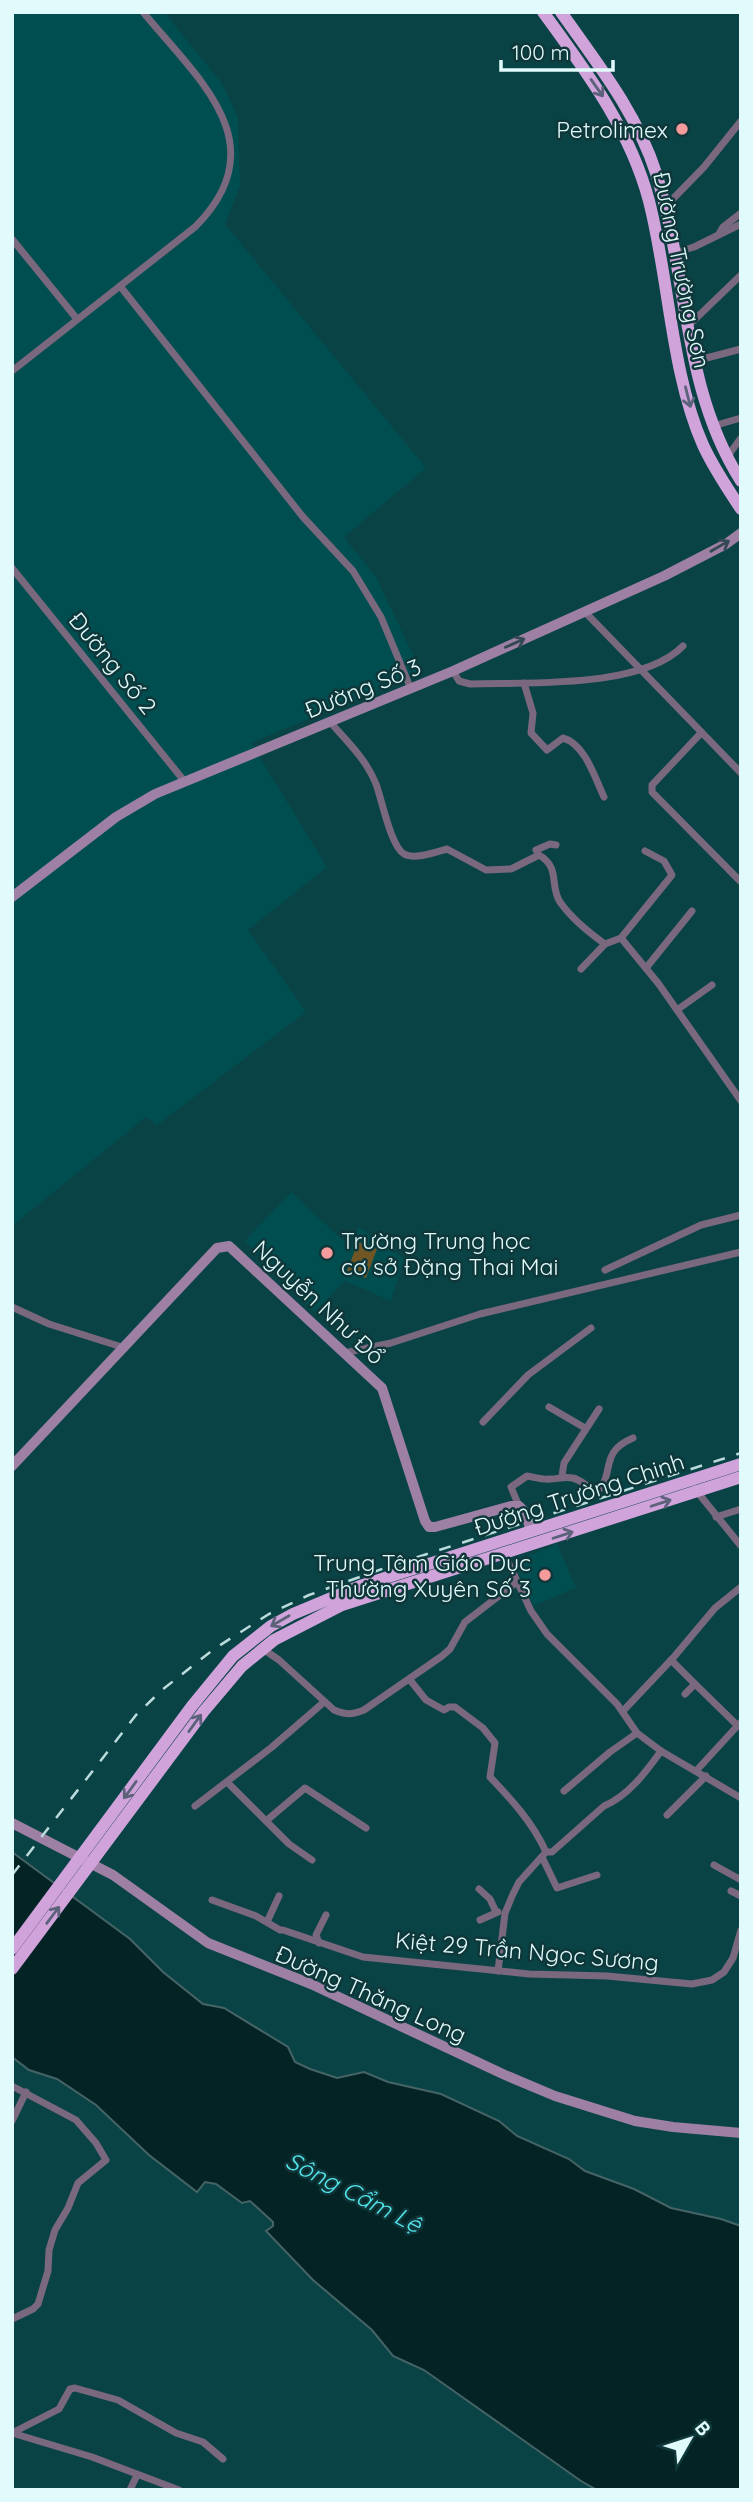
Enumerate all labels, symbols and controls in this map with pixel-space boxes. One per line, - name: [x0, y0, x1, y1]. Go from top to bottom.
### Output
- scale bar: [501, 28, 613, 72]
- text: 100 m: [512, 39, 570, 65]
- one-way arrow: [590, 78, 604, 97]
- place label: Petrolimex: [556, 115, 668, 144]
- marker: Petrolimex: [674, 121, 690, 137]
- street label: Đường Trường Sơn: [647, 169, 717, 371]
- one-way arrow: [682, 385, 695, 408]
- one-way arrow: [710, 539, 730, 553]
- street label: Đường Số 2: [63, 606, 163, 720]
- one-way arrow: [504, 636, 525, 649]
- street label: Đường Số 3: [301, 652, 425, 724]
- place label: Trường Trung học cơ sở Đặng Thai Mai: [341, 1226, 558, 1281]
- street label: Nguyễn Như Đổ: [247, 1234, 391, 1370]
- marker: Trường Trung học cơ sở Đặng Thai Mai: [319, 1245, 335, 1261]
- street label: Đường Trường Chinh: [470, 1446, 688, 1542]
- one-way arrow: [650, 1496, 672, 1509]
- one-way arrow: [551, 1528, 573, 1540]
- place label: Trung Tâm Giáo Dục Thường Xuyên Số 3: [313, 1548, 531, 1603]
- marker: Trung Tâm Giáo Dục Thường Xuyên Số 3: [537, 1567, 553, 1583]
- one-way arrow: [271, 1614, 291, 1628]
- one-way arrow: [187, 1714, 202, 1733]
- one-way arrow: [123, 1780, 137, 1799]
- one-way arrow: [46, 1906, 61, 1924]
- street label: Kiệt 29 Trần Ngọc Sương: [394, 1925, 660, 1977]
- street label: Đường Thăng Long: [271, 1939, 471, 2049]
- water label: Sông Cẩm Lệ: [281, 2145, 428, 2240]
- north arrow: [655, 2404, 725, 2474]
- text: B: [690, 2416, 716, 2441]

